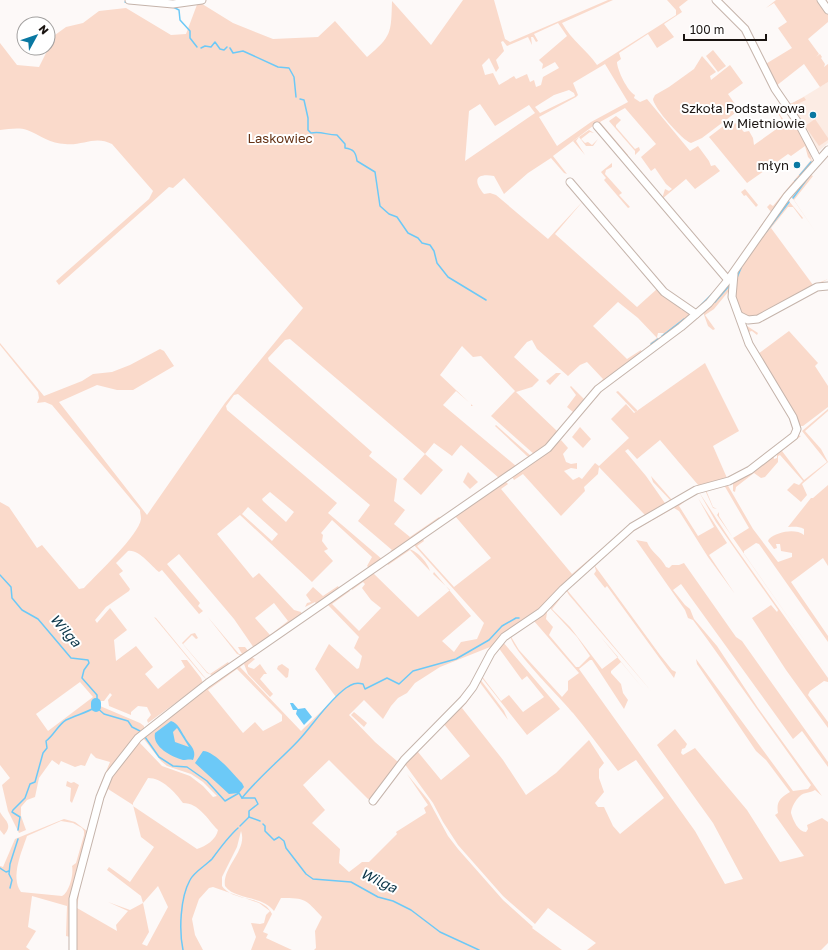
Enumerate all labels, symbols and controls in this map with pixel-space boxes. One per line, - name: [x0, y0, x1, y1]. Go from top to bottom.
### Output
- north arrow: [16, 16, 56, 56]
- scale bar: [684, 16, 766, 42]
- text: N: [36, 22, 52, 37]
- text: 100 m: [690, 22, 724, 37]
- place label: Szkoła Podstawowa w Mietniowie: [681, 100, 805, 131]
- marker: Szkoła Podstawowa w Mietniowie: [808, 110, 818, 120]
- park label: Laskowiec: [247, 130, 313, 146]
- place label: młyn: [758, 157, 789, 173]
- marker: młyn: [792, 160, 802, 170]
- water label: Wilga: [47, 610, 86, 651]
- water label: Wilga: [358, 864, 401, 896]

